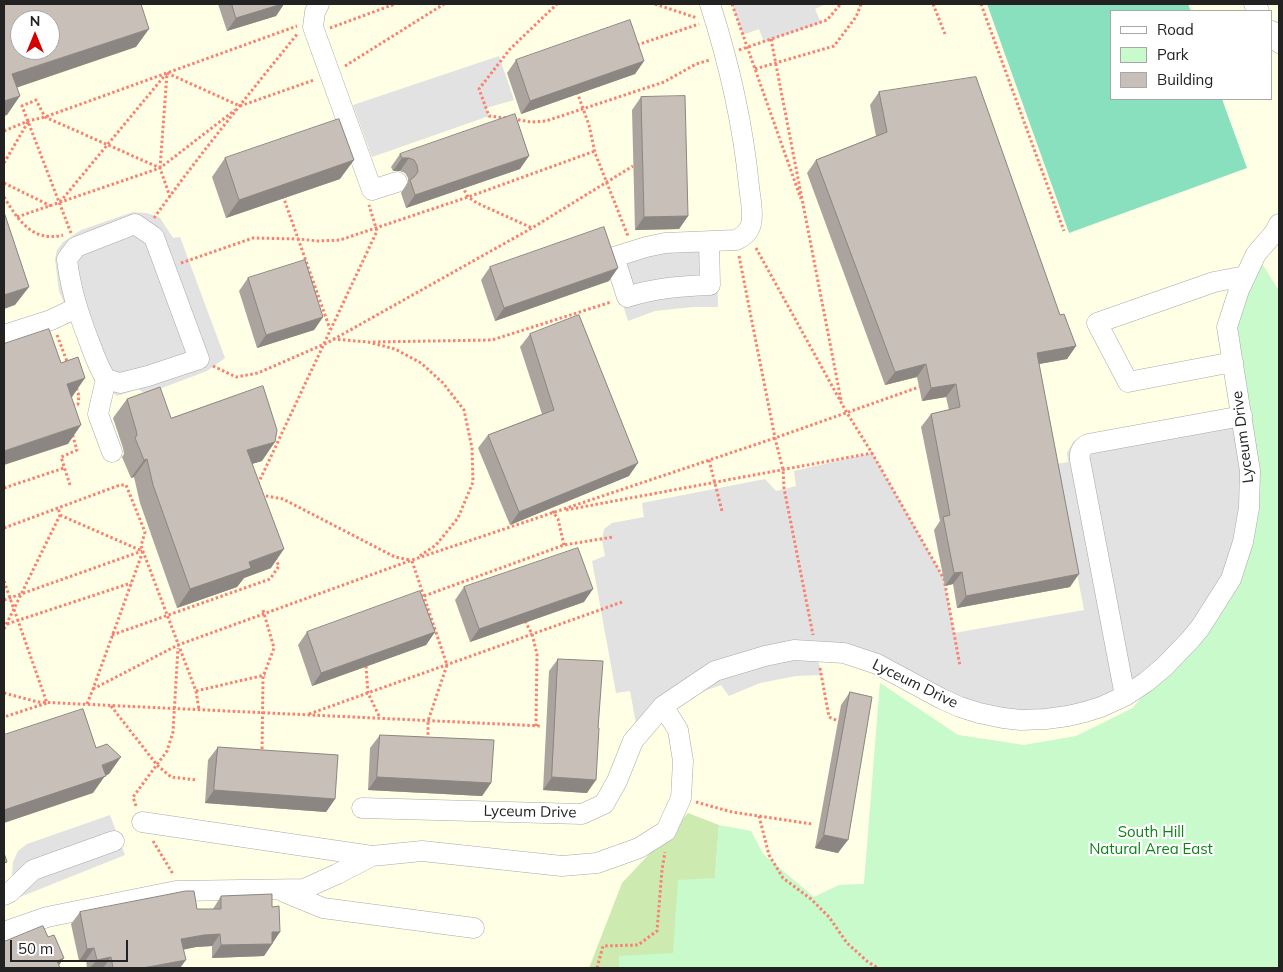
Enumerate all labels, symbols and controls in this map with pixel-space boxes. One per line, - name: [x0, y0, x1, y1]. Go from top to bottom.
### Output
- north arrow: [10, 10, 60, 60]
- legend: [1110, 10, 1273, 100]
- text: N: [30, 12, 40, 30]
- text: Road: [1157, 20, 1194, 39]
- text: Park: [1157, 45, 1189, 64]
- text: Building: [1157, 70, 1213, 89]
- street label: Lyceum Drive: [1228, 390, 1258, 484]
- street label: Lyceum Drive: [869, 656, 961, 712]
- street label: Lyceum Drive: [483, 802, 577, 822]
- park label: South Hill Natural Area East: [1089, 823, 1213, 858]
- scale bar: [12, 930, 130, 962]
- text: 50 m: [18, 939, 53, 958]

